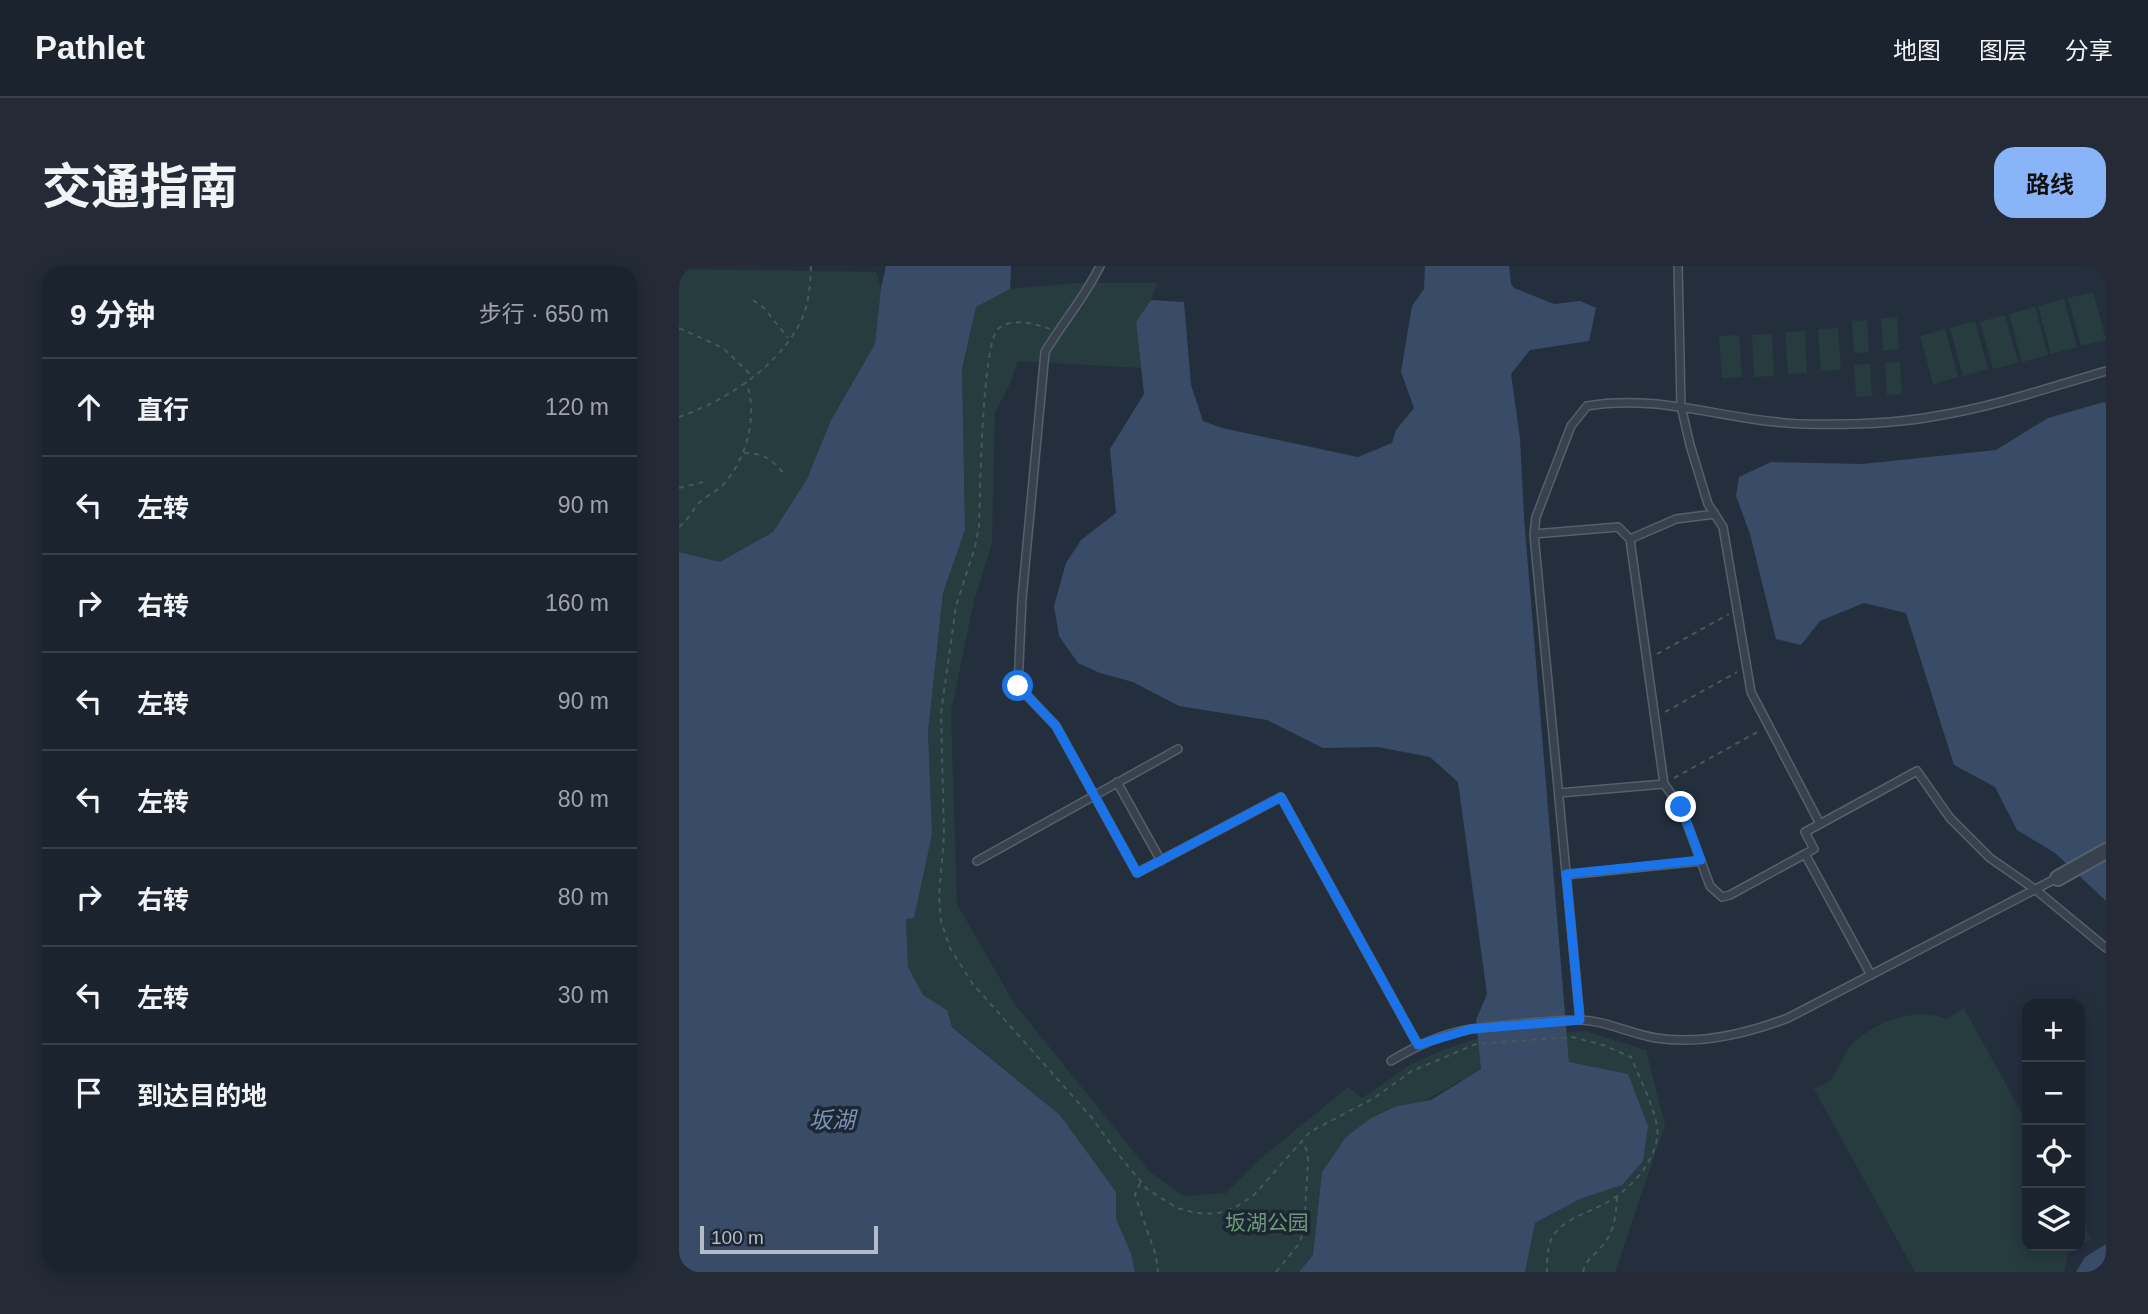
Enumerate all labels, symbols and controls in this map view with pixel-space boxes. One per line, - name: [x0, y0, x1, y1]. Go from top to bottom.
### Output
- text: Pathlet: [35, 29, 145, 66]
- text: 地图: [1893, 37, 1941, 64]
- text: 图层: [1979, 37, 2027, 64]
- text: 分享: [2065, 37, 2113, 64]
- button: 路线: [1994, 147, 2106, 218]
- text: 交通指南: [42, 160, 238, 214]
- text: 9 分钟: [70, 298, 155, 331]
- text: 步行 · 650 m: [479, 301, 609, 327]
- icon: ahead: [70, 388, 108, 426]
- text: 120 m: [545, 394, 609, 420]
- text: 直行: [137, 395, 189, 425]
- icon: left: [70, 486, 108, 524]
- text: 90 m: [558, 492, 609, 518]
- text: 左转: [137, 493, 189, 523]
- icon: right: [70, 584, 108, 622]
- text: 160 m: [545, 590, 609, 616]
- text: 右转: [137, 591, 189, 621]
- route start: [1002, 670, 1033, 701]
- icon: left: [70, 682, 108, 720]
- text: 90 m: [558, 688, 609, 714]
- text: 左转: [137, 689, 189, 719]
- icon: left: [70, 780, 108, 818]
- text: 80 m: [558, 786, 609, 812]
- text: 左转: [137, 787, 189, 817]
- route end: [1665, 791, 1696, 822]
- icon: right: [70, 878, 108, 916]
- text: 80 m: [558, 884, 609, 910]
- text: 右转: [137, 885, 189, 915]
- icon: left: [70, 976, 108, 1014]
- text: 30 m: [558, 982, 609, 1008]
- text: 左转: [137, 983, 189, 1013]
- map controls: [2022, 999, 2085, 1251]
- button: +: [2022, 999, 2085, 1062]
- button: −: [2022, 1062, 2085, 1125]
- icon: arrive: [70, 1074, 108, 1112]
- text: 到达目的地: [137, 1081, 267, 1111]
- water label: 坂湖: [809, 1107, 858, 1133]
- button: locate: [2022, 1125, 2085, 1188]
- button: layers: [2022, 1188, 2085, 1251]
- park label: 坂湖公园: [1225, 1211, 1309, 1234]
- scale bar: [700, 1223, 879, 1255]
- text: 100 m: [711, 1227, 764, 1248]

